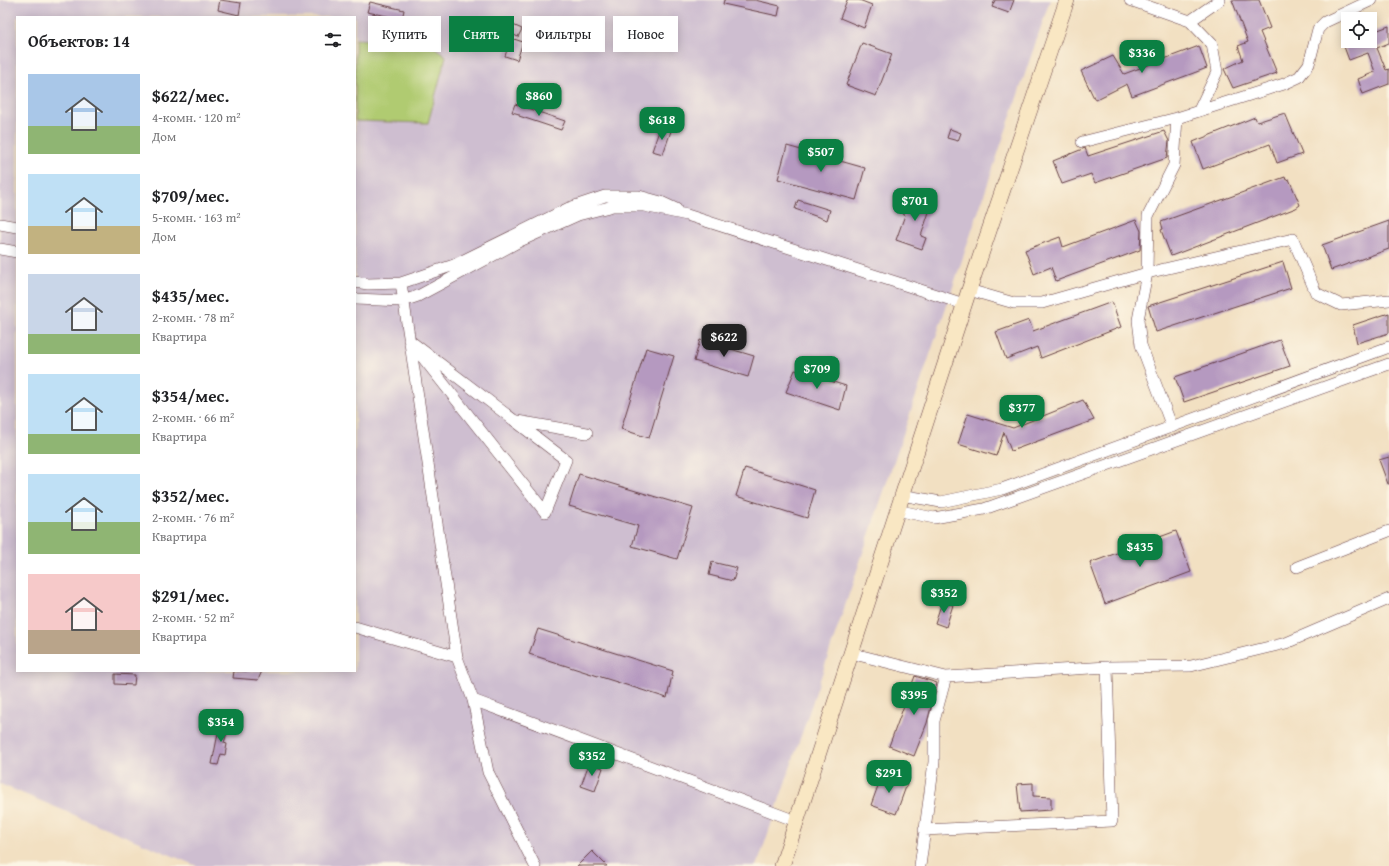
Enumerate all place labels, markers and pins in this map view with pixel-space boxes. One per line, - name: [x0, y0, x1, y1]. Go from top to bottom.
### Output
- pin: $336: [1118, 40, 1166, 74]
- pin: $860: [515, 83, 563, 117]
- pin: $618: [638, 107, 686, 141]
- pin: $507: [797, 139, 845, 173]
- pin: $701: [891, 188, 939, 222]
- pin: $622: [700, 324, 748, 358]
- pin: $709: [793, 356, 841, 390]
- pin: $377: [998, 395, 1046, 429]
- pin: $435: [1116, 534, 1164, 568]
- pin: $352: [920, 580, 968, 614]
- pin: $395: [890, 682, 938, 716]
- pin: $354: [197, 709, 245, 743]
- pin: $352: [568, 743, 616, 777]
- pin: $291: [865, 760, 913, 794]

